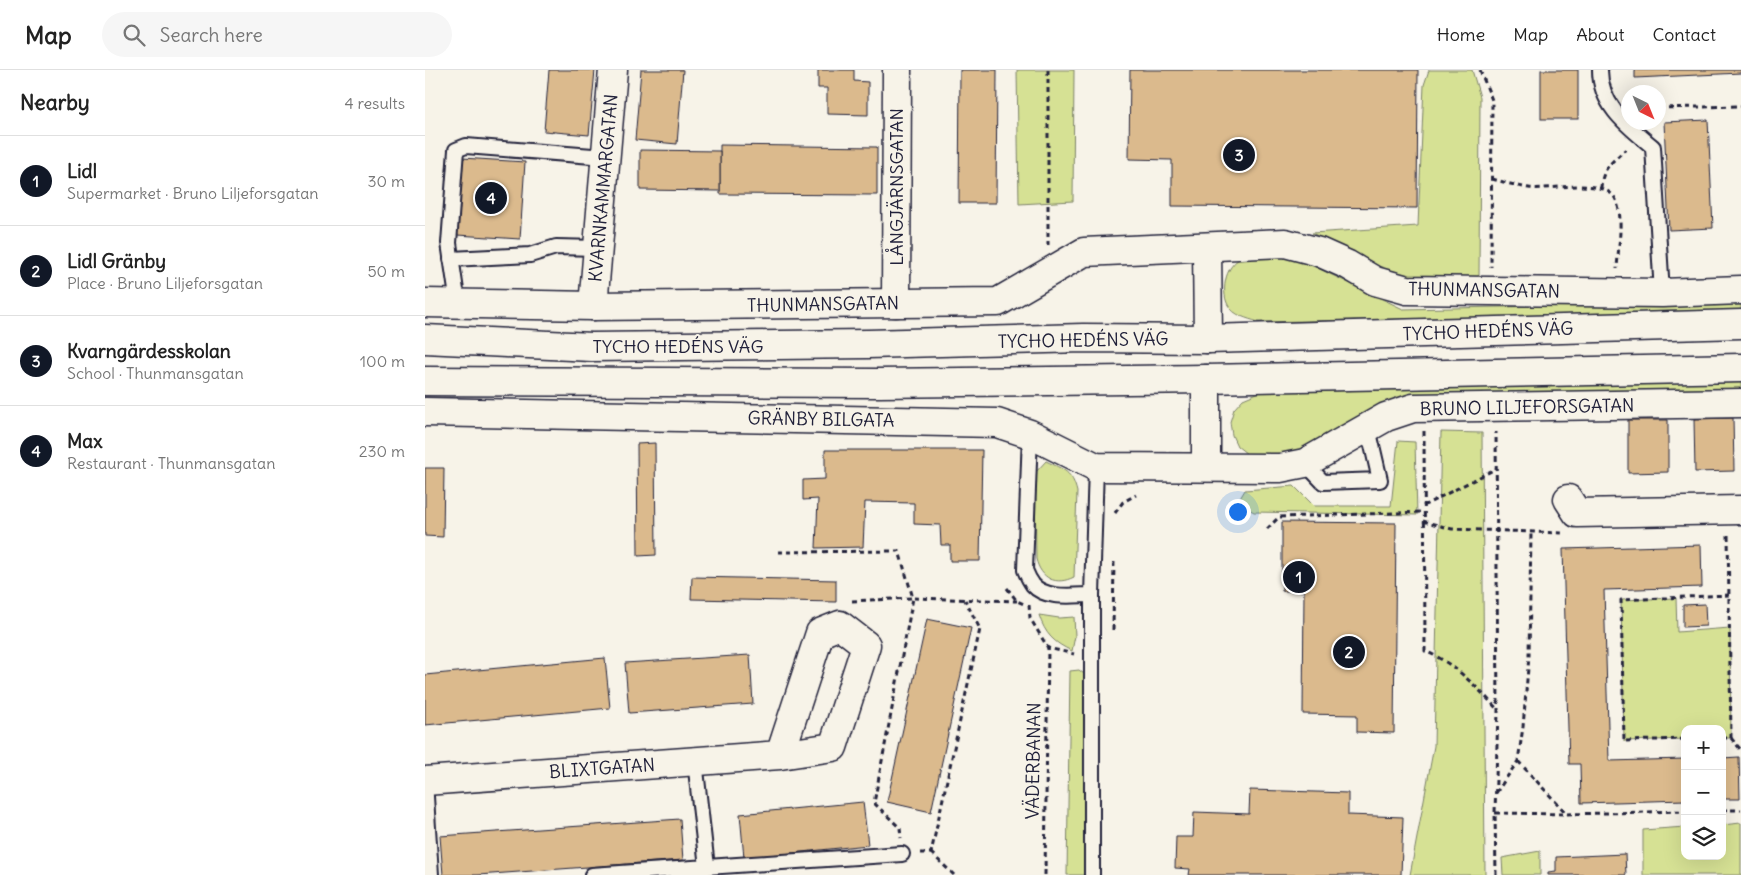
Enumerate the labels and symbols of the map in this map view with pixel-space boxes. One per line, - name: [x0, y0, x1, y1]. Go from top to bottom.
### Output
- north arrow: [1621, 85, 1666, 130]
- street label: KVARNKAMMARGATAN: [583, 93, 623, 283]
- street label: LÅNGJÄRNSGATAN: [885, 108, 908, 266]
- pin: 3: [1223, 136, 1255, 174]
- pin: 4: [475, 179, 507, 217]
- street label: THUNMANSGATAN: [1408, 277, 1560, 303]
- street label: THUNMANSGATAN: [747, 291, 899, 317]
- street label: TYCHO HEDÉNS VÄG: [1402, 317, 1574, 345]
- street label: TYCHO HEDÉNS VÄG: [997, 327, 1169, 353]
- street label: TYCHO HEDÉNS VÄG: [593, 335, 763, 358]
- street label: BRUNO LILJEFORSGATAN: [1420, 394, 1634, 420]
- street label: GRÄNBY BILGATA: [747, 406, 895, 432]
- your location: [1225, 499, 1251, 525]
- pin: 1: [1283, 558, 1315, 596]
- pin: 2: [1333, 633, 1365, 671]
- street label: VÄDERBANAN: [1020, 702, 1046, 820]
- street label: BLIXTGATAN: [548, 753, 656, 783]

